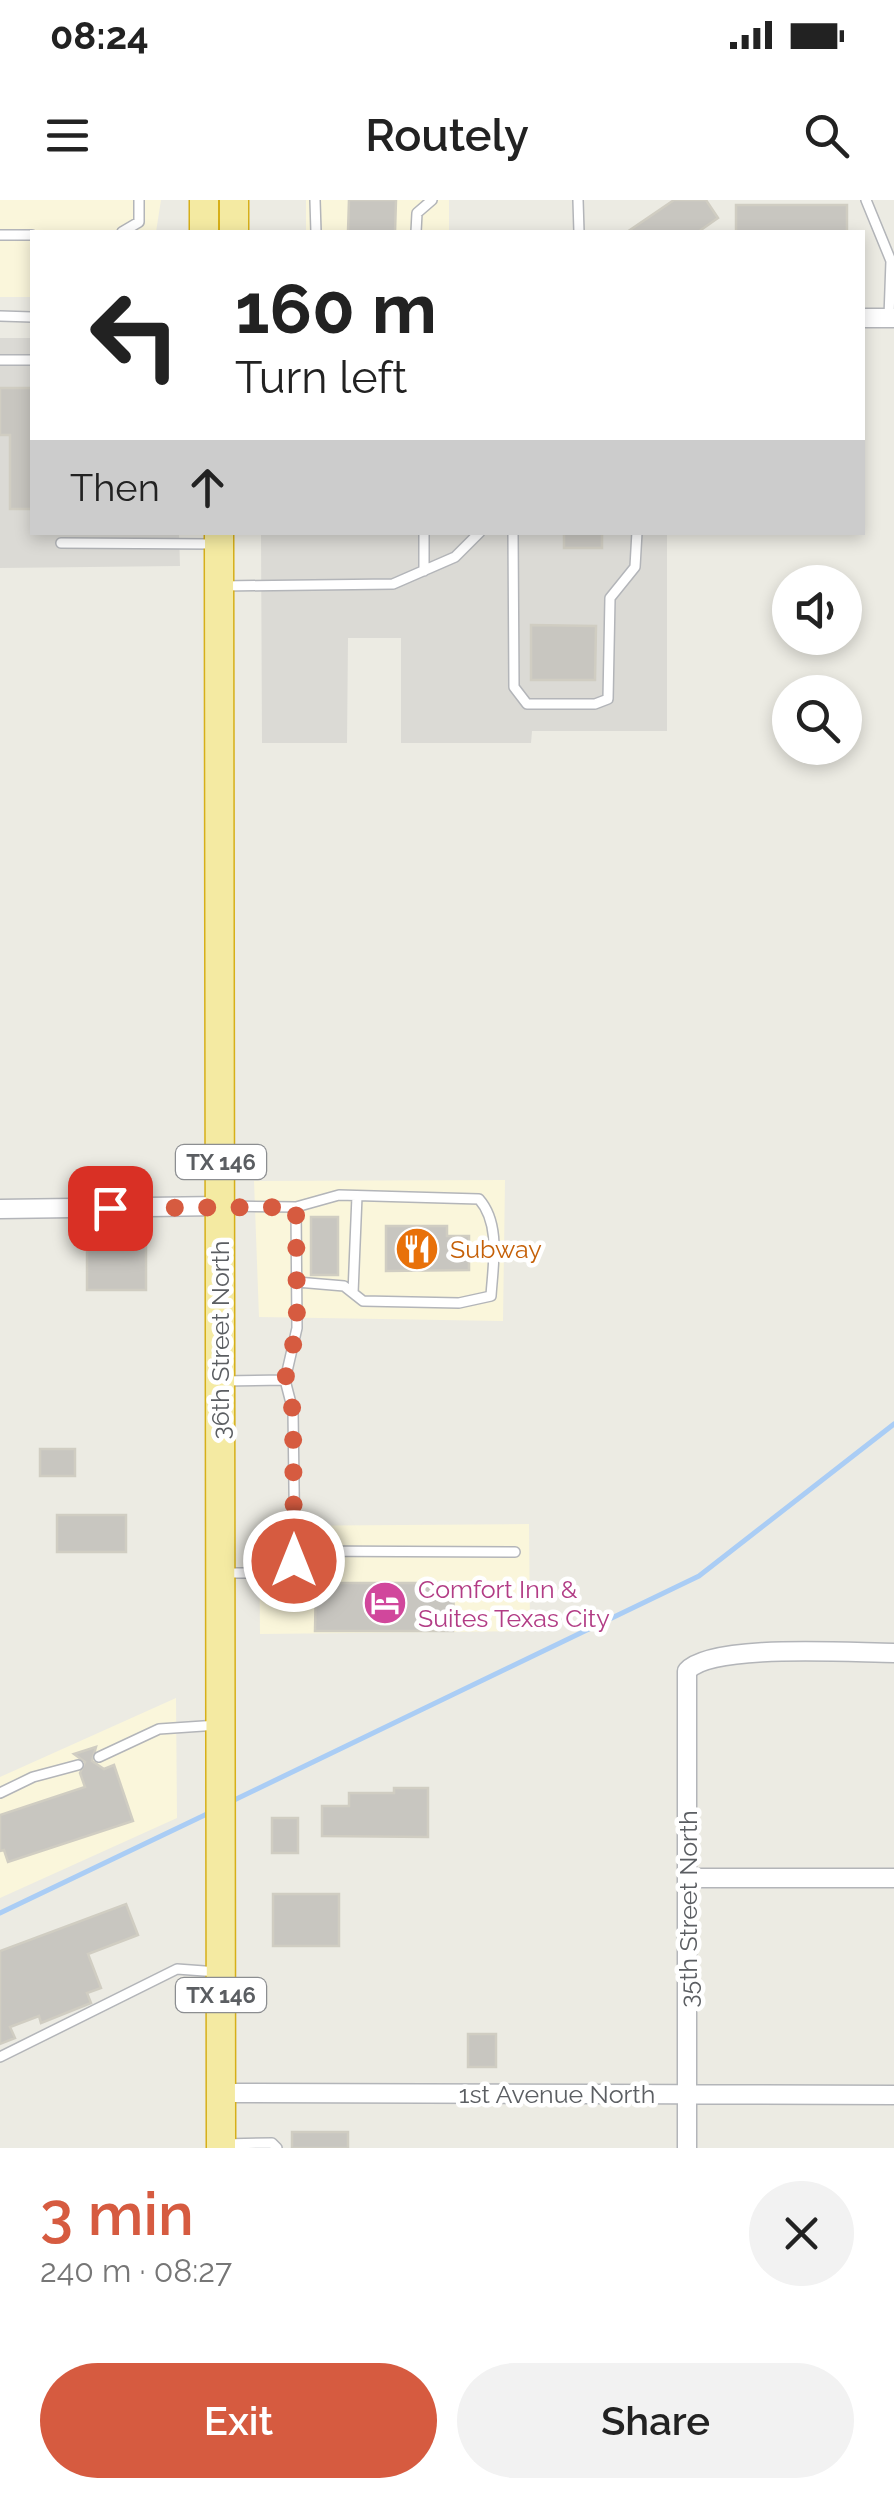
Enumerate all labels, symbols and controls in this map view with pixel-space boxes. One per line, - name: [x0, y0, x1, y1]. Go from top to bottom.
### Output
- text: 08:24: [50, 13, 149, 58]
- icon: menu: [40, 108, 95, 163]
- icon: search: [799, 108, 854, 163]
- text: Routely: [365, 109, 529, 162]
- text: 160 m: [235, 267, 437, 349]
- icon: left: [70, 270, 200, 400]
- text: Turn left: [235, 351, 407, 404]
- icon: ahead: [180, 460, 235, 515]
- text: Then: [70, 465, 160, 510]
- map controls: [772, 565, 862, 765]
- button: sound: [772, 565, 862, 655]
- button: search: [772, 675, 862, 765]
- road number: TX 146: [176, 1145, 266, 1179]
- pin: [68, 1166, 153, 1251]
- icon: arrive: [83, 1181, 138, 1236]
- restaurant icon: Subway: [394, 1226, 440, 1272]
- place label: Subway: [450, 1234, 542, 1264]
- street label: 36th Street North: [205, 1240, 235, 1440]
- position arrow: [242, 1509, 346, 1613]
- place label: Comfort Inn & Suites Texas City: [418, 1574, 610, 1633]
- hotel icon: Comfort Inn & Suites Texas City: [362, 1580, 408, 1626]
- street label: 35th Street North: [673, 1810, 703, 2008]
- road number: TX 146: [176, 1978, 266, 2012]
- street label: 1st Avenue North: [459, 2079, 655, 2109]
- text: 3 min: [40, 2179, 194, 2249]
- button: close: [749, 2181, 854, 2286]
- text: 240 m · 08:27: [40, 2252, 232, 2289]
- button: Exit: [40, 2363, 437, 2478]
- button: Share: [457, 2363, 854, 2478]

